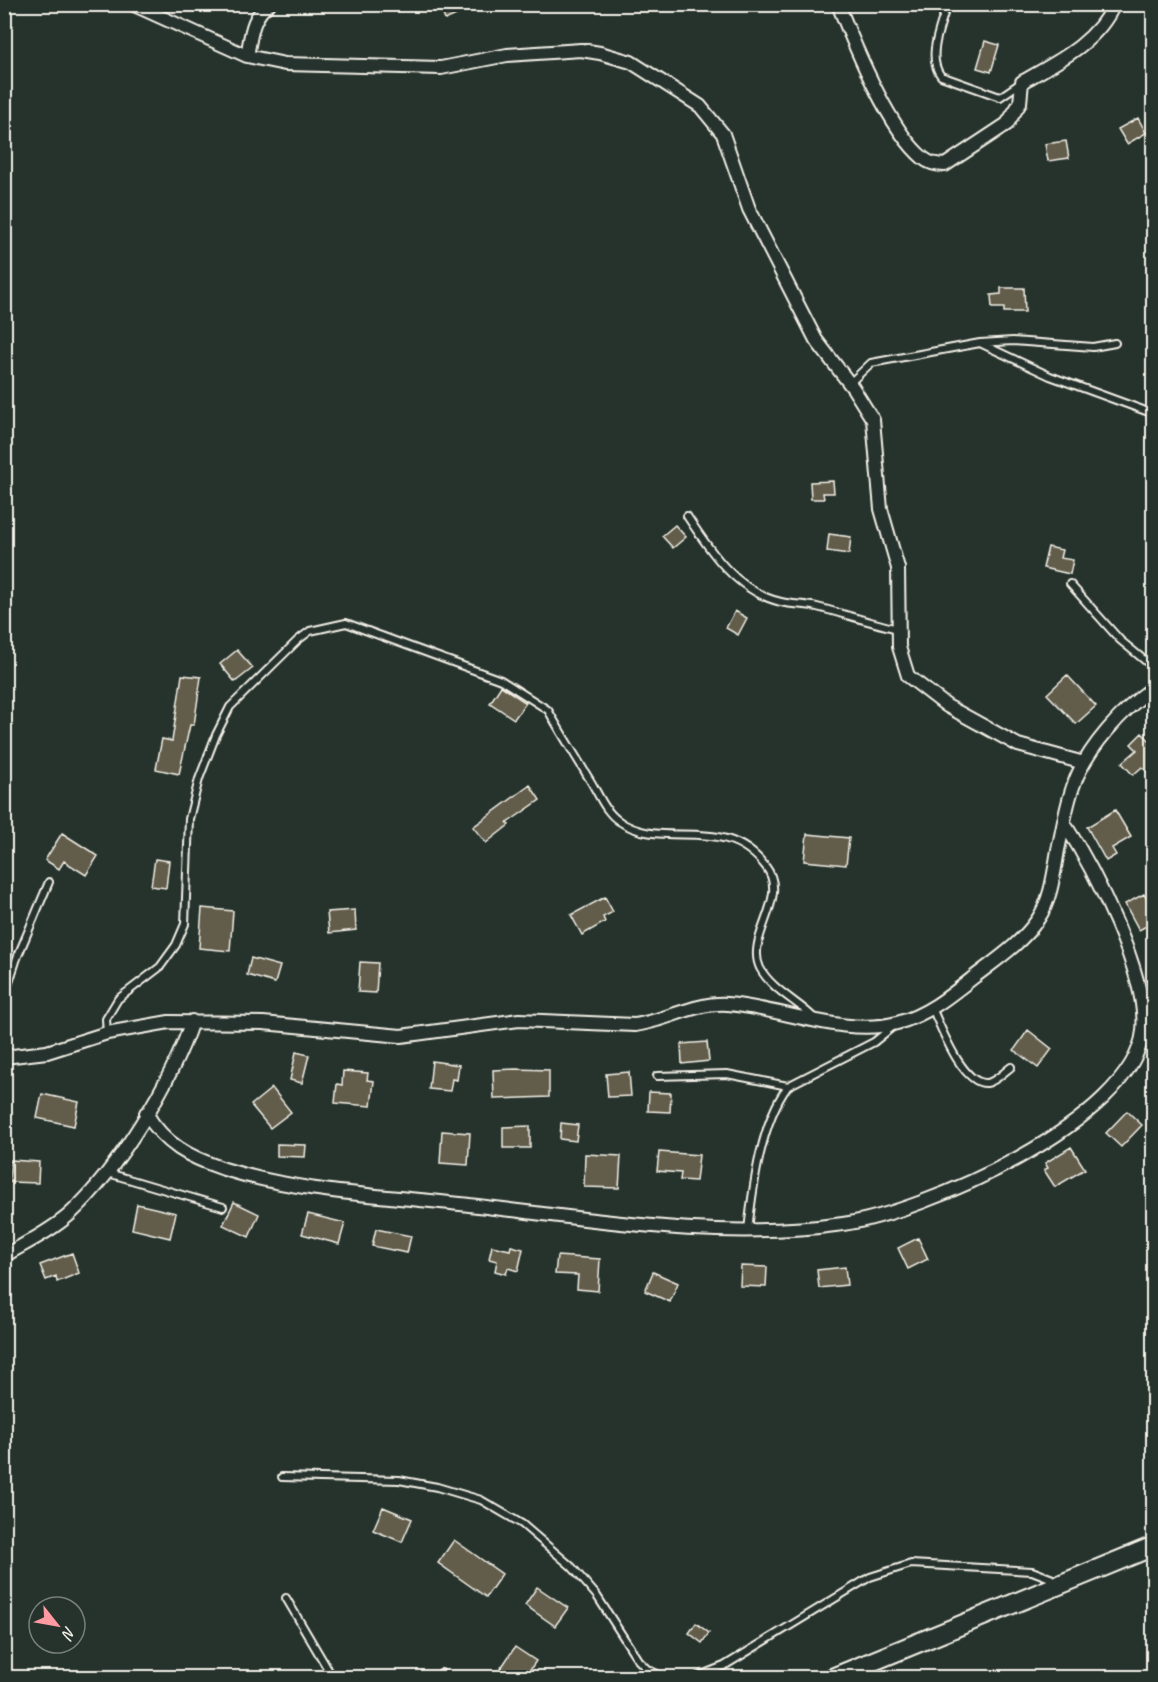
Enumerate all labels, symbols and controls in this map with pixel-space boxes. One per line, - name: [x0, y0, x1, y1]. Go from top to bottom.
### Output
- north arrow: [27, 1595, 87, 1655]
- text: N: [56, 1623, 80, 1644]

